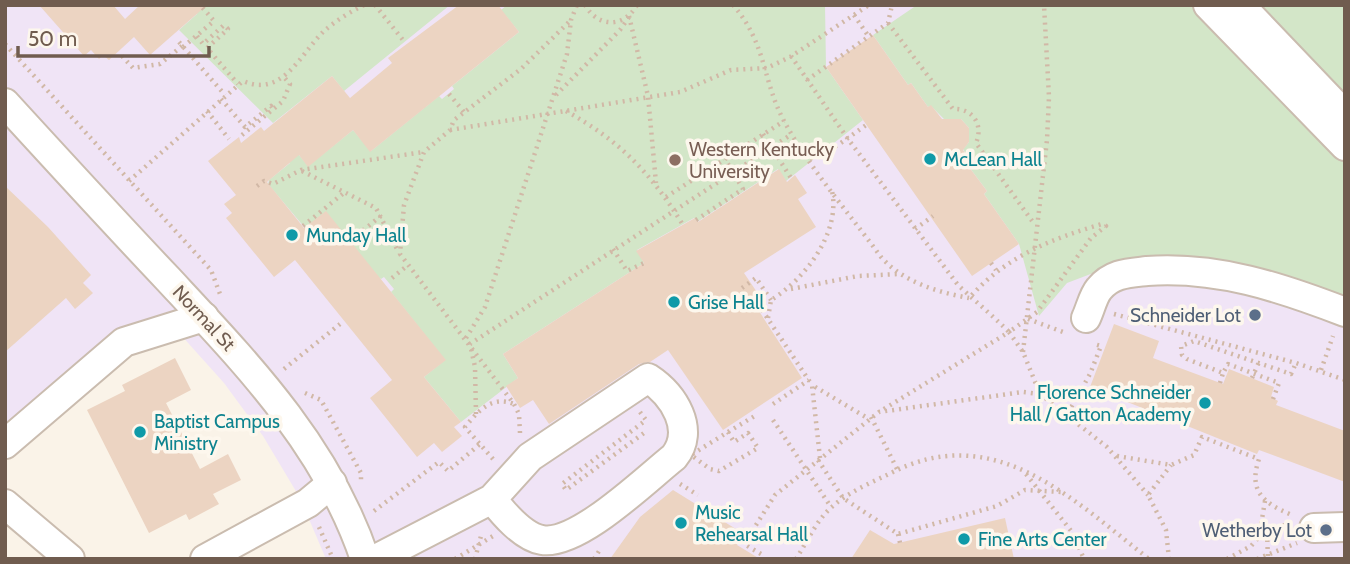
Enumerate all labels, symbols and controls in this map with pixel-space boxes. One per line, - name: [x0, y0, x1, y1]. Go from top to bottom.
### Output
- scale bar: [18, 14, 208, 58]
- text: 50 m: [28, 26, 77, 51]
- place label: Western Kentucky University: [689, 138, 835, 183]
- place label: McLean Hall: [944, 148, 1043, 171]
- marker: McLean Hall: [922, 151, 938, 167]
- marker: Western Kentucky University: [667, 152, 683, 168]
- place label: Munday Hall: [306, 224, 407, 247]
- marker: Munday Hall: [284, 227, 300, 243]
- street label: Normal St: [168, 280, 241, 356]
- place label: Grise Hall: [688, 291, 764, 314]
- marker: Grise Hall: [666, 294, 682, 310]
- place label: Schneider Lot: [1130, 304, 1242, 327]
- marker: Schneider Lot: [1247, 307, 1263, 323]
- place label: Florence Schneider Hall / Gatton Academy: [1010, 381, 1191, 426]
- marker: Florence Schneider Hall / Gatton Academy: [1197, 395, 1213, 411]
- place label: Baptist Campus Ministry: [154, 410, 280, 455]
- marker: Baptist Campus Ministry: [132, 424, 148, 440]
- place label: Music Rehearsal Hall: [695, 501, 809, 546]
- marker: Music Rehearsal Hall: [673, 515, 689, 531]
- place label: Wetherby Lot: [1202, 519, 1313, 542]
- marker: Wetherby Lot: [1318, 522, 1334, 538]
- place label: Fine Arts Center: [978, 528, 1106, 551]
- marker: Fine Arts Center: [956, 531, 972, 547]

